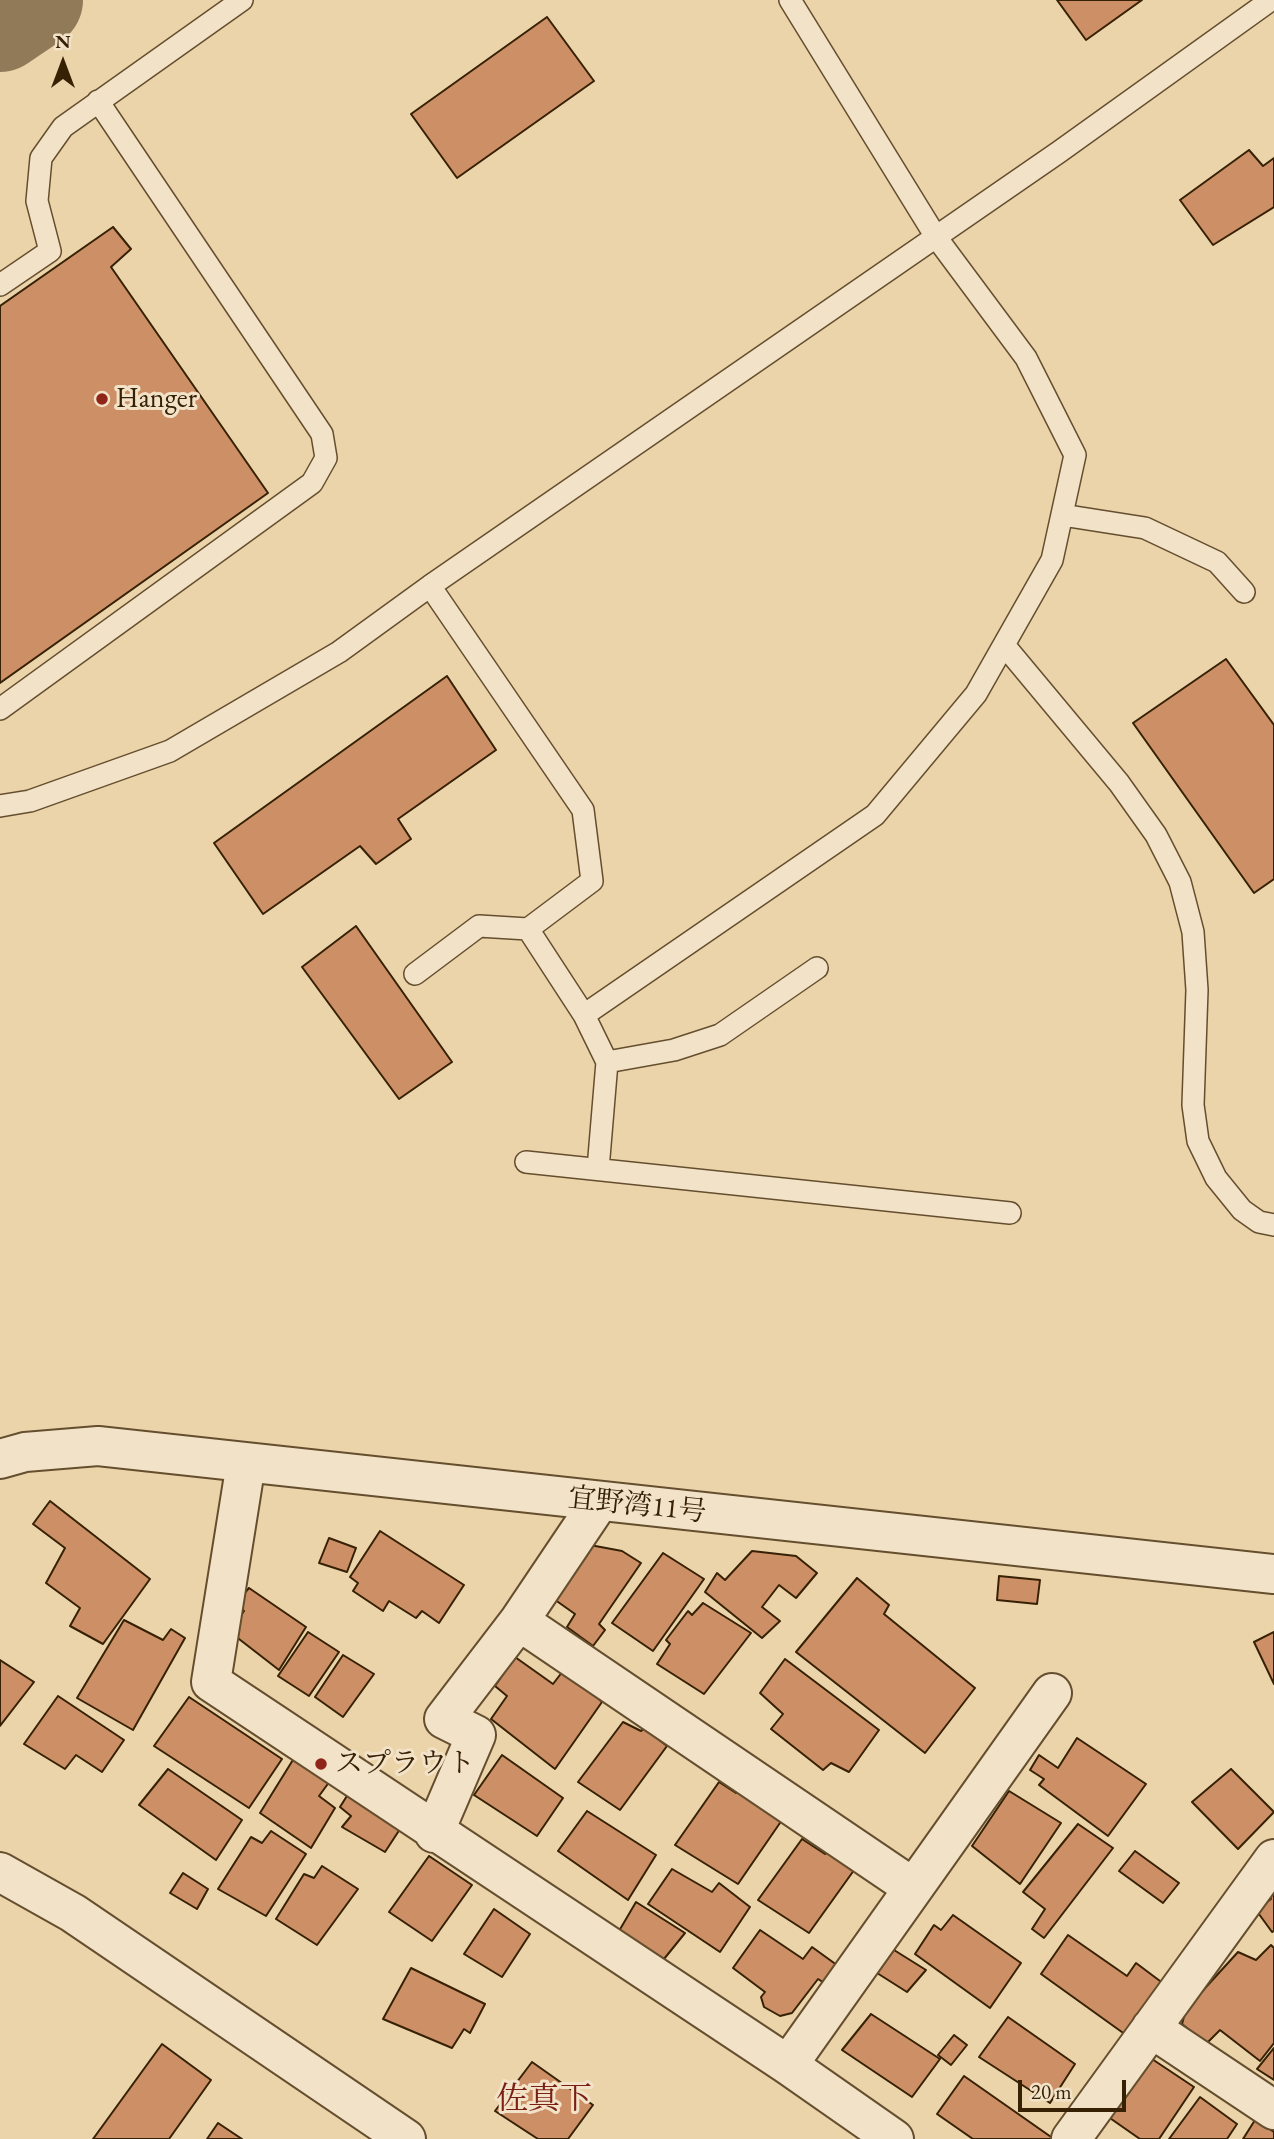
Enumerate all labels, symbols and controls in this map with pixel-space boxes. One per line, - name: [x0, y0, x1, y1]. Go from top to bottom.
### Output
- north arrow: [28, 28, 98, 98]
- text: N: [55, 29, 71, 54]
- place label: Hanger: [116, 382, 197, 416]
- marker: Hanger: [94, 391, 110, 407]
- street label: 宜野湾11号: [566, 1482, 708, 1530]
- place label: スプラウト: [335, 1747, 475, 1781]
- marker: スプラウト: [313, 1756, 329, 1772]
- scale bar: [1022, 2066, 1130, 2110]
- text: 20 m: [1031, 2078, 1072, 2105]
- district label: 佐真下: [496, 2081, 592, 2119]

